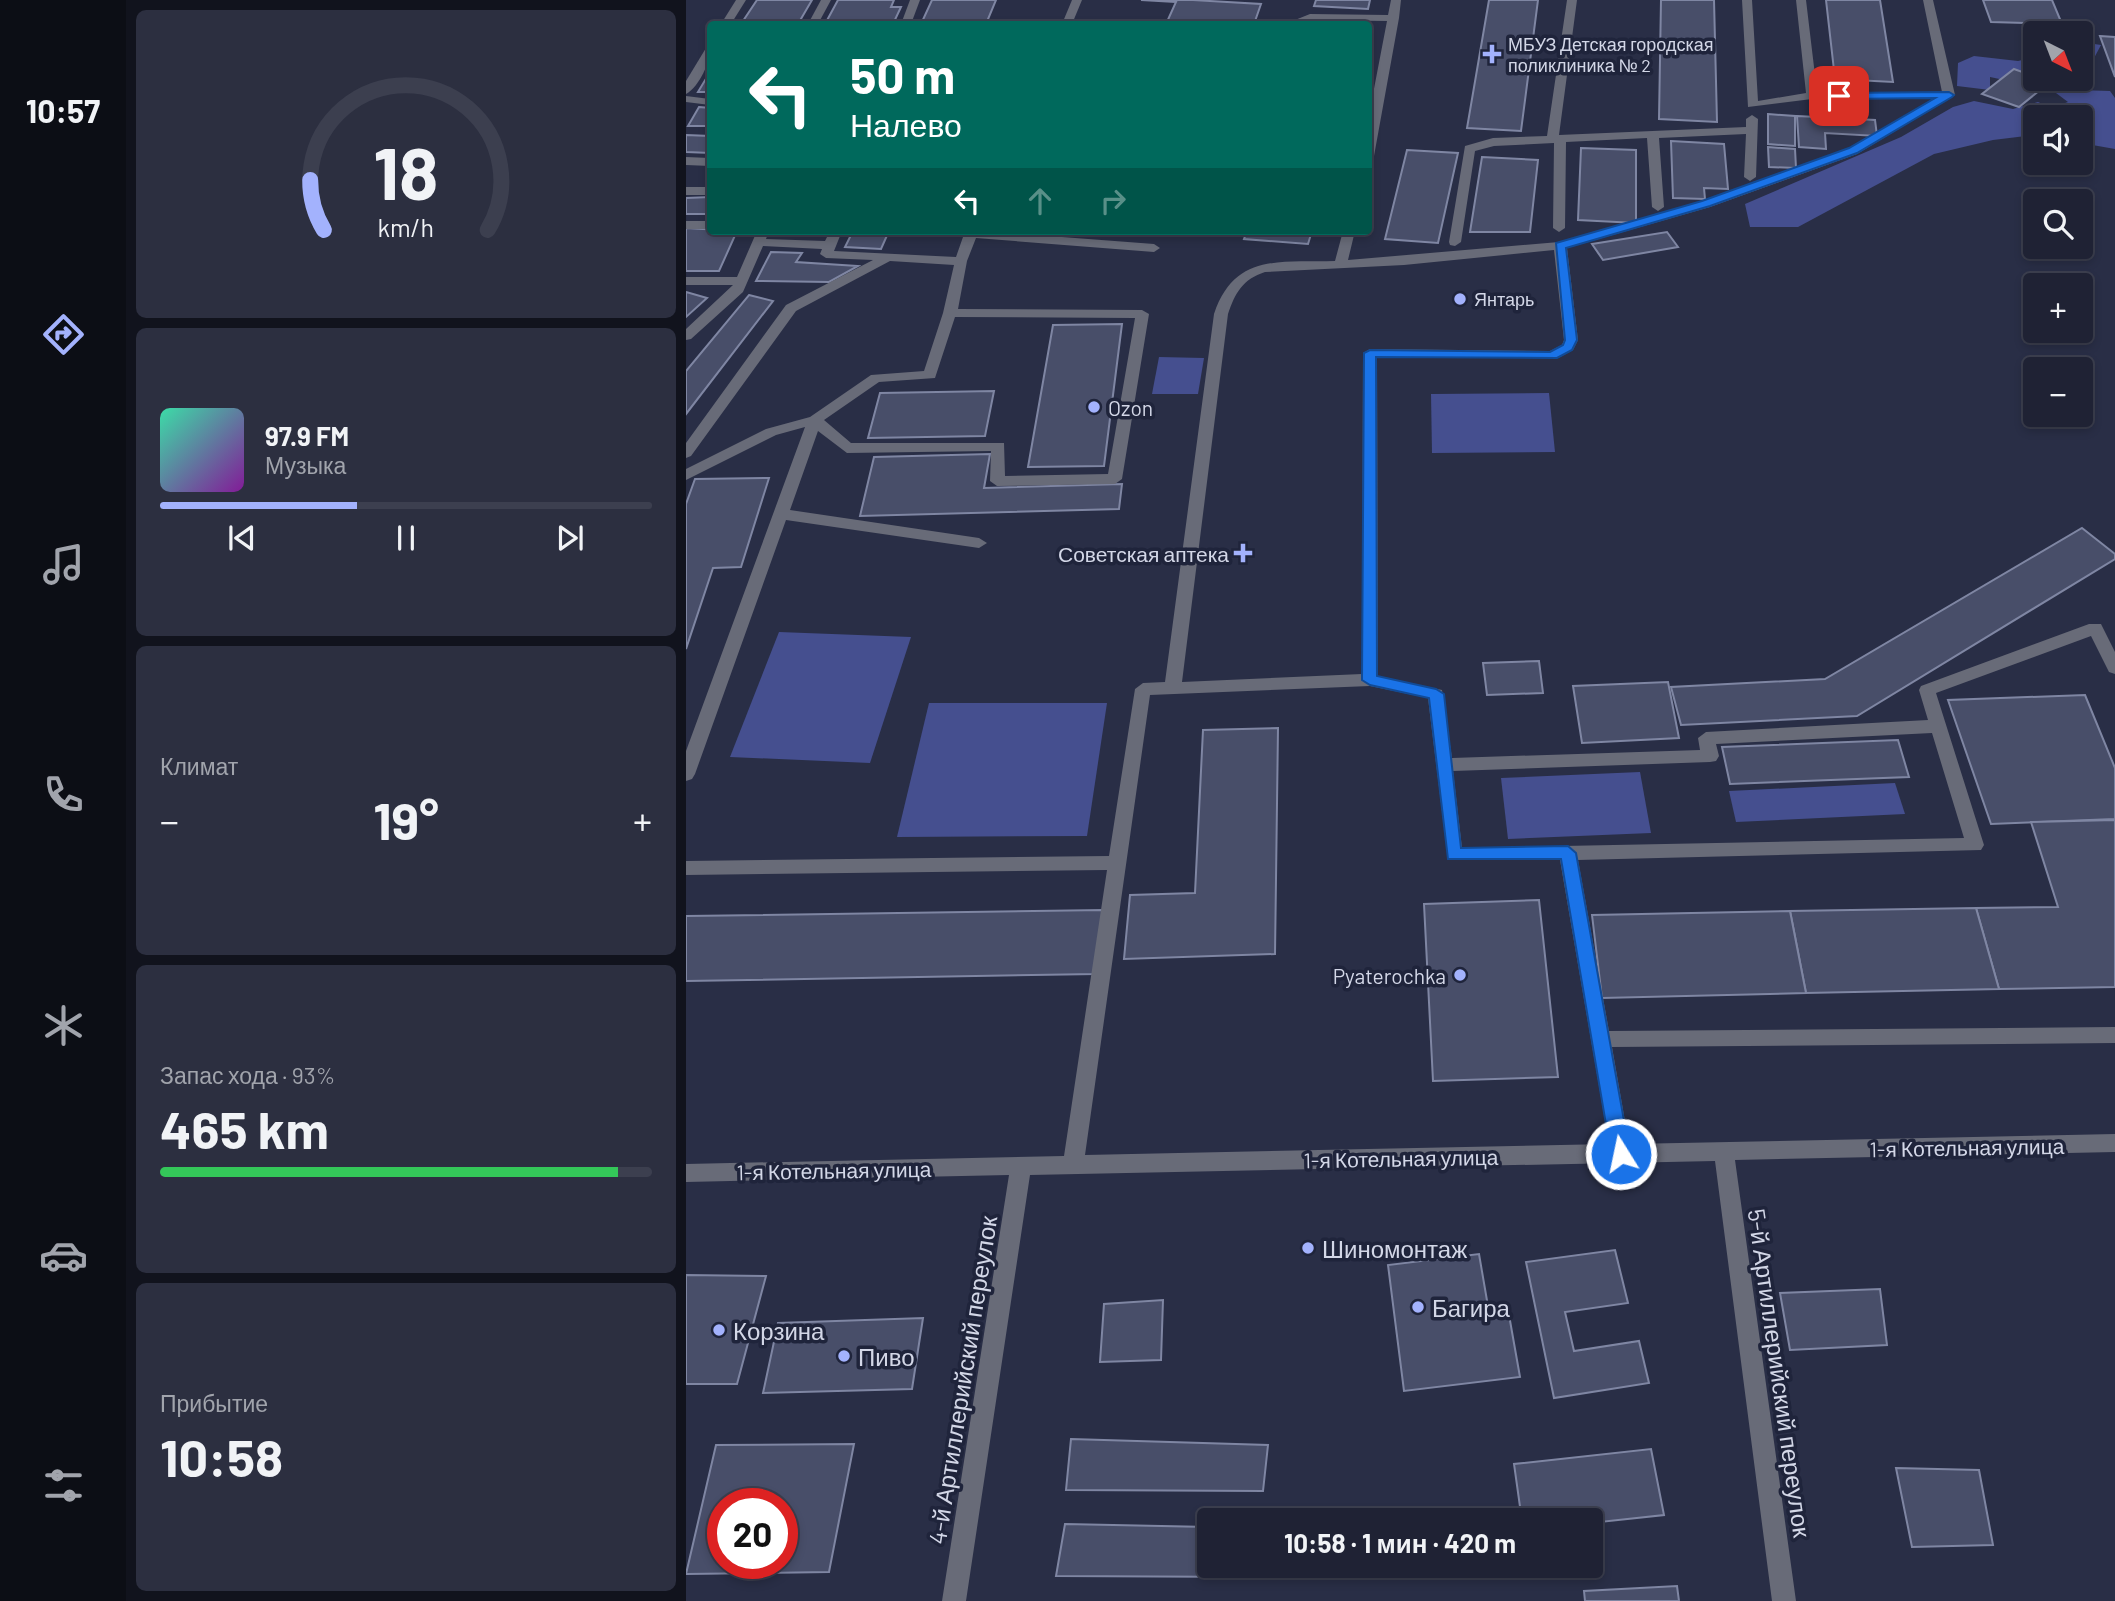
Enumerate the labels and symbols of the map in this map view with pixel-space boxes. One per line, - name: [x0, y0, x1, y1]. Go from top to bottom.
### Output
- north arrow: [2023, 21, 2093, 91]
- place label: МБУЗ Детская городская поликлиника № 2: [1508, 33, 1714, 76]
- marker: МБУЗ Детская городская поликлиника № 2: [1482, 44, 1502, 64]
- pin: [1809, 66, 1869, 126]
- place label: Янтарь: [1474, 288, 1534, 310]
- marker: Янтарь: [1452, 291, 1468, 307]
- place label: Ozon: [1108, 395, 1153, 420]
- marker: Ozon: [1086, 399, 1102, 415]
- place label: Советская аптека: [1058, 541, 1229, 566]
- marker: Советская аптека: [1235, 545, 1251, 561]
- place label: Pyaterochka: [1333, 963, 1446, 988]
- marker: Pyaterochka: [1452, 967, 1468, 983]
- position arrow: [1584, 1117, 1658, 1191]
- street label: 1-я Котельная улица: [1869, 1133, 2065, 1161]
- street label: 1-я Котельная улица: [1303, 1144, 1499, 1172]
- street label: 1-я Котельная улица: [736, 1156, 932, 1184]
- street label: 5-й Артиллерийский переулок: [1743, 1207, 1817, 1540]
- street label: 4-й Артиллерийский переулок: [922, 1213, 1002, 1546]
- place label: Шиномонтаж: [1322, 1234, 1467, 1263]
- marker: Шиномонтаж: [1300, 1240, 1316, 1256]
- place label: Багира: [1432, 1293, 1511, 1322]
- marker: Багира: [1410, 1299, 1426, 1315]
- place label: Корзина: [733, 1316, 825, 1345]
- marker: Корзина: [711, 1322, 727, 1338]
- place label: Пиво: [858, 1342, 914, 1371]
- marker: Пиво: [836, 1348, 852, 1364]
- speed limit sign: 20: [707, 1488, 798, 1579]

